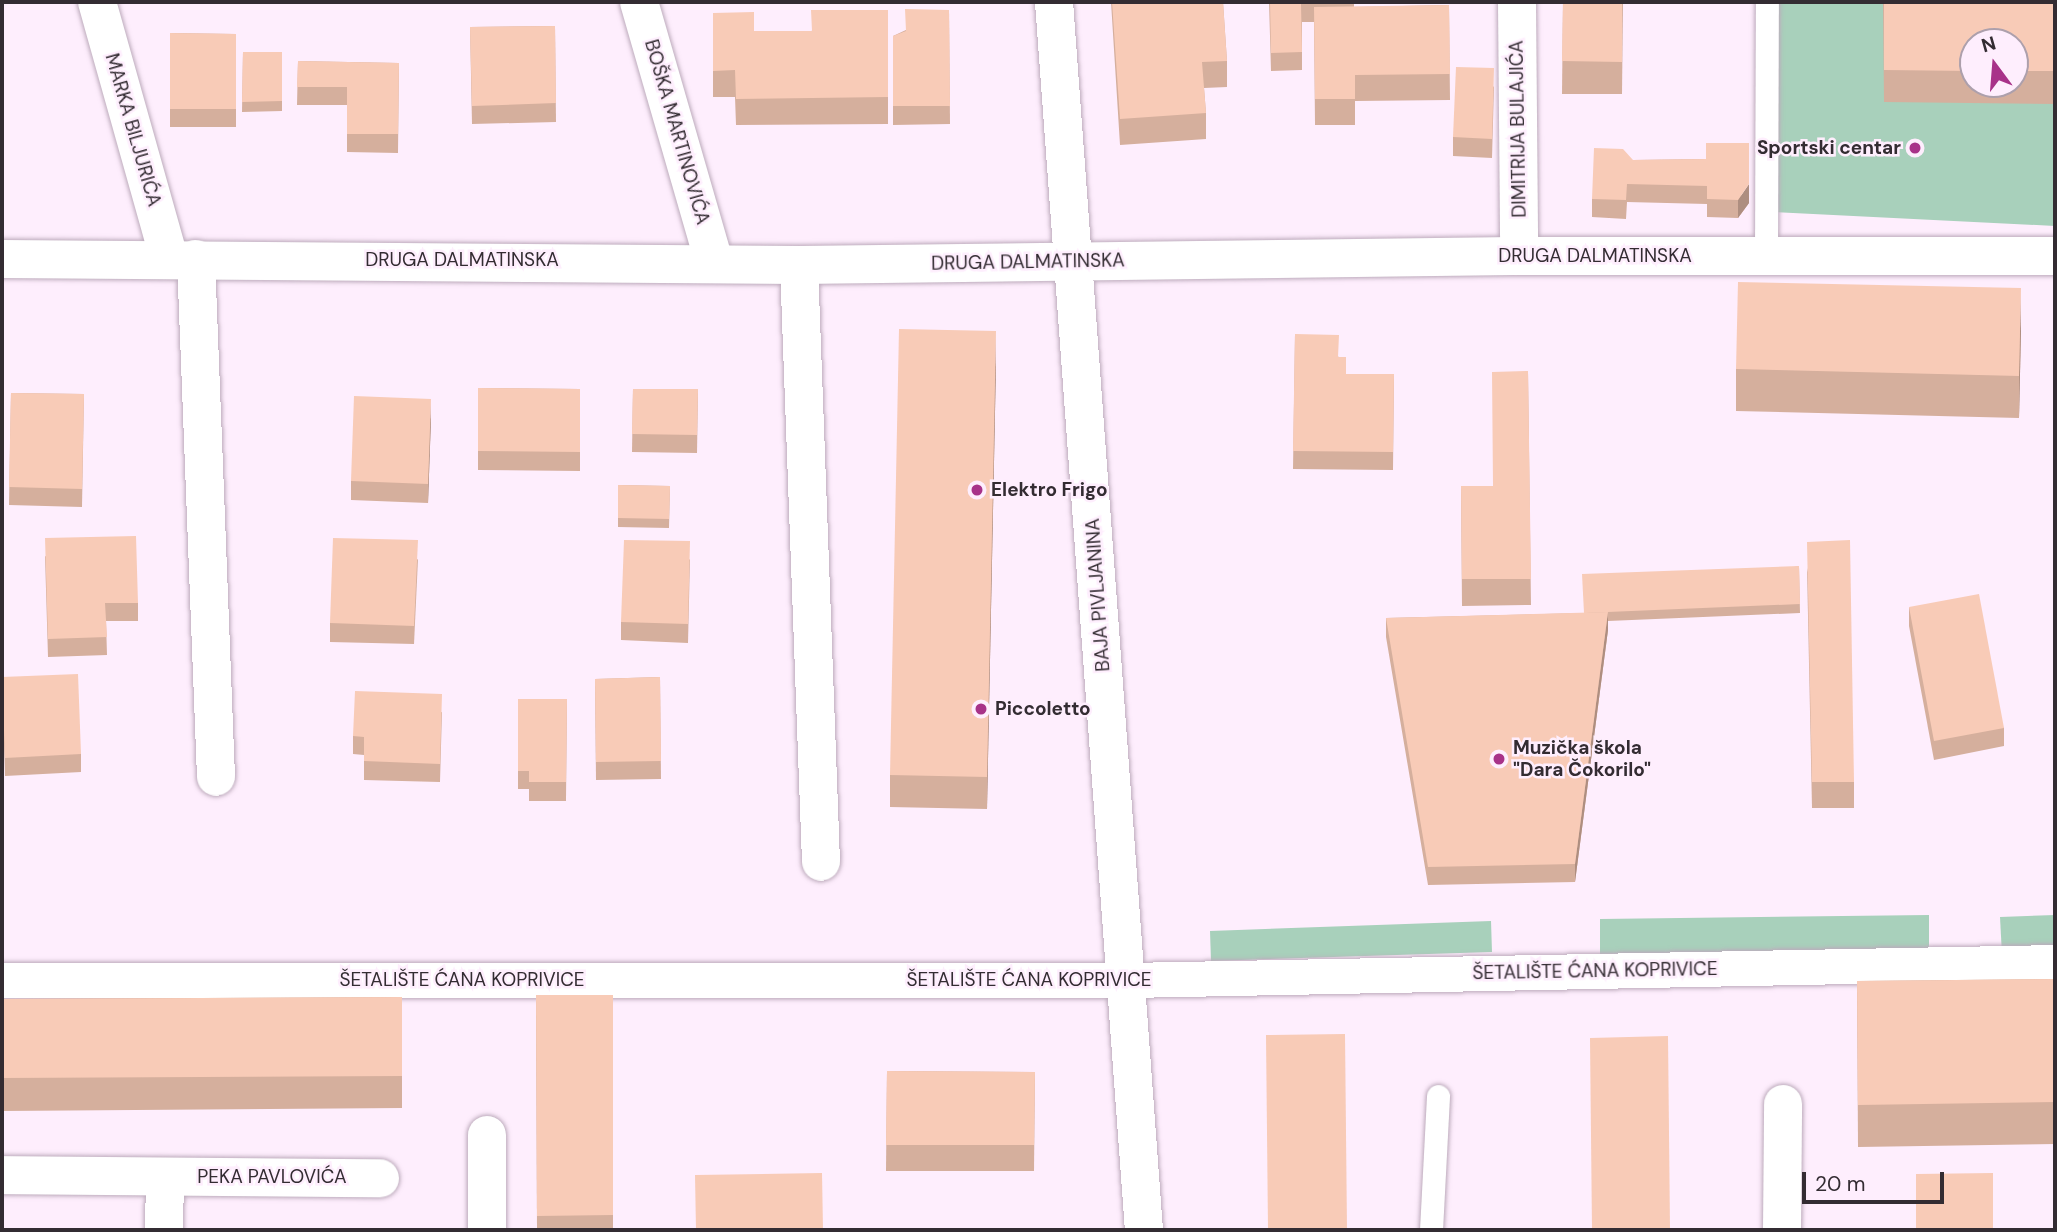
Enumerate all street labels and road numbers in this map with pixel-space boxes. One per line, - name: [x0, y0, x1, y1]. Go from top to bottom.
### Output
- street label: BOŠKA MARTINOVIĆA: [640, 37, 714, 227]
- street label: DIMITRIJA BULAJIĆA: [1505, 40, 1531, 218]
- street label: MARKA BILJURIĆA: [100, 51, 166, 209]
- street label: DRUGA DALMATINSKA: [1498, 245, 1692, 267]
- street label: DRUGA DALMATINSKA: [365, 249, 559, 271]
- street label: DRUGA DALMATINSKA: [931, 249, 1125, 275]
- street label: BAJA PIVLJANINA: [1081, 518, 1115, 672]
- street label: ŠETALIŠTE ĆANA KOPRIVICE: [1472, 957, 1718, 985]
- street label: ŠETALIŠTE ĆANA KOPRIVICE: [339, 969, 585, 991]
- street label: ŠETALIŠTE ĆANA KOPRIVICE: [906, 969, 1152, 991]
- street label: PEKA PAVLOVIĆA: [197, 1166, 347, 1188]

